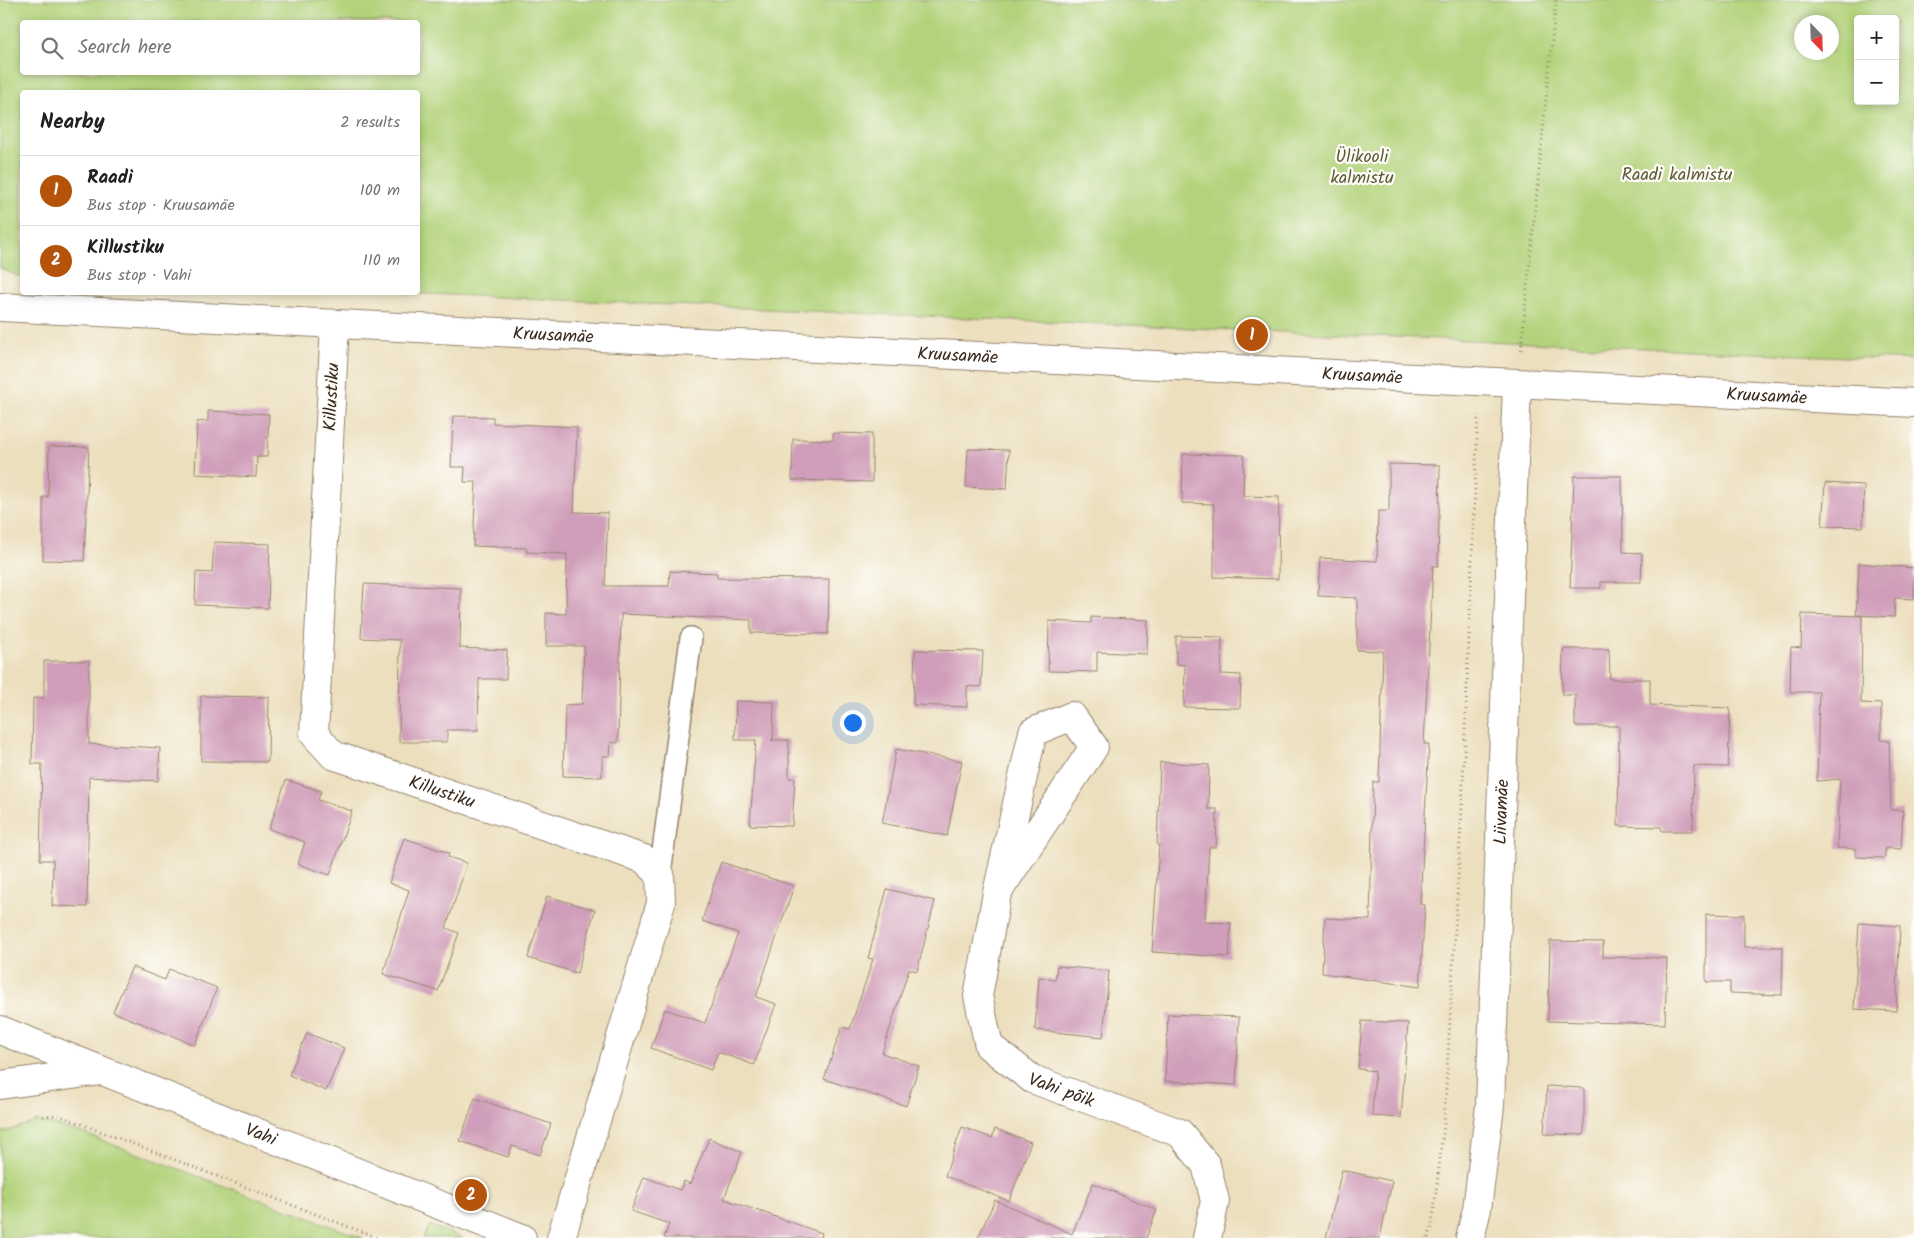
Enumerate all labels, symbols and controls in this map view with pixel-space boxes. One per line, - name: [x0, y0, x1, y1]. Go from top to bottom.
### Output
- north arrow: [1794, 15, 1839, 60]
- map controls: [1854, 15, 1899, 105]
- button: +: [1854, 15, 1899, 60]
- search box: [20, 20, 420, 75]
- text: Search here: [78, 33, 172, 63]
- icon: search: [38, 34, 66, 62]
- button: −: [1854, 60, 1899, 105]
- text: Nearby: [40, 106, 105, 139]
- text: 2 results: [340, 110, 400, 135]
- park label: Ülikooli kalmistu: [1330, 143, 1394, 193]
- park label: Raadi kalmistu: [1621, 161, 1733, 190]
- text: Raadi: [87, 163, 133, 193]
- text: 1: [54, 178, 58, 203]
- text: 100 m: [360, 178, 400, 203]
- text: Bus stop · Kruusamäe: [87, 193, 235, 218]
- text: Killustiku: [87, 233, 164, 263]
- text: 2: [51, 248, 61, 273]
- text: 110 m: [363, 248, 400, 273]
- text: Bus stop · Vahi: [87, 263, 191, 288]
- pin: 1: [1236, 316, 1268, 354]
- street label: Kruusamäe: [512, 320, 594, 353]
- street label: Kruusamäe: [917, 340, 999, 373]
- street label: Kruusamäe: [1321, 360, 1403, 393]
- street label: Killustiku: [316, 362, 349, 432]
- street label: Kruusamäe: [1726, 381, 1808, 414]
- your location: [840, 710, 866, 736]
- street label: Killustiku: [405, 768, 479, 818]
- street label: Liivamäe: [1487, 779, 1518, 845]
- street label: Vahi põik: [1024, 1066, 1099, 1117]
- street label: Vahi: [240, 1116, 281, 1155]
- pin: 2: [455, 1176, 487, 1214]

